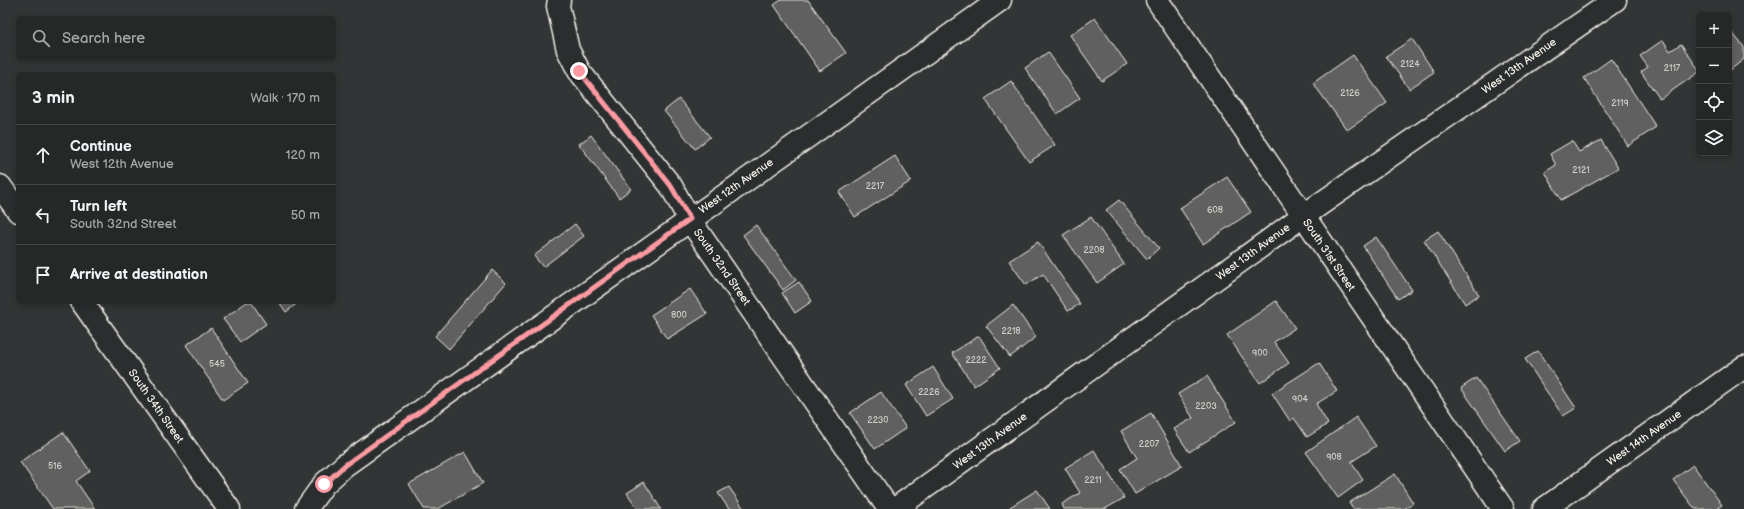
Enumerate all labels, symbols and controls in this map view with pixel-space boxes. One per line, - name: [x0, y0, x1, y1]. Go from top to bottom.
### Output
- map controls: [1696, 12, 1732, 156]
- button: +: [1696, 12, 1732, 48]
- search box: [16, 16, 336, 60]
- icon: search: [30, 27, 52, 49]
- text: Search here: [62, 29, 145, 48]
- street label: West 13th Avenue: [1479, 35, 1559, 97]
- button: −: [1696, 48, 1732, 84]
- house number: 2124: [1400, 59, 1420, 70]
- route end: [570, 62, 588, 80]
- house number: 2117: [1664, 63, 1681, 74]
- button: locate: [1696, 84, 1732, 120]
- text: 3 min: [32, 88, 75, 108]
- house number: 2126: [1340, 88, 1360, 99]
- text: Walk · 170 m: [250, 90, 320, 106]
- house number: 2119: [1611, 98, 1629, 109]
- button: layers: [1696, 120, 1732, 156]
- text: Continue: [70, 137, 132, 156]
- icon: ahead: [32, 144, 54, 166]
- text: 120 m: [285, 147, 320, 163]
- street label: West 12th Avenue: [696, 155, 776, 217]
- text: West 12th Avenue: [70, 156, 174, 172]
- house number: 2121: [1572, 165, 1590, 176]
- house number: 2217: [866, 181, 885, 192]
- text: Turn left: [70, 197, 127, 216]
- icon: left: [32, 204, 54, 226]
- house number: 608: [1207, 205, 1223, 216]
- text: 50 m: [291, 207, 320, 223]
- text: South 32nd Street: [70, 216, 176, 232]
- street label: South 31st Street: [1300, 216, 1358, 294]
- street label: West 13th Avenue: [1214, 221, 1293, 283]
- street label: South 32nd Street: [691, 226, 754, 308]
- house number: 2208: [1083, 245, 1105, 256]
- icon: arrive: [32, 264, 54, 286]
- text: Arrive at destination: [70, 265, 208, 284]
- house number: 800: [671, 310, 687, 321]
- house number: 2218: [1001, 326, 1021, 337]
- house number: 900: [1252, 348, 1268, 359]
- house number: 2222: [965, 355, 987, 366]
- house number: 545: [209, 359, 225, 370]
- street label: South 34th Street: [126, 367, 187, 446]
- house number: 2226: [918, 387, 940, 398]
- house number: 904: [1292, 394, 1309, 405]
- house number: 2203: [1195, 401, 1217, 412]
- street label: West 14th Avenue: [1604, 407, 1684, 469]
- street label: West 13th Avenue: [951, 410, 1030, 472]
- house number: 2230: [867, 415, 889, 426]
- house number: 2207: [1139, 439, 1160, 450]
- house number: 908: [1326, 452, 1342, 463]
- house number: 516: [48, 461, 63, 472]
- route start: [315, 475, 333, 493]
- house number: 2211: [1084, 475, 1102, 486]

